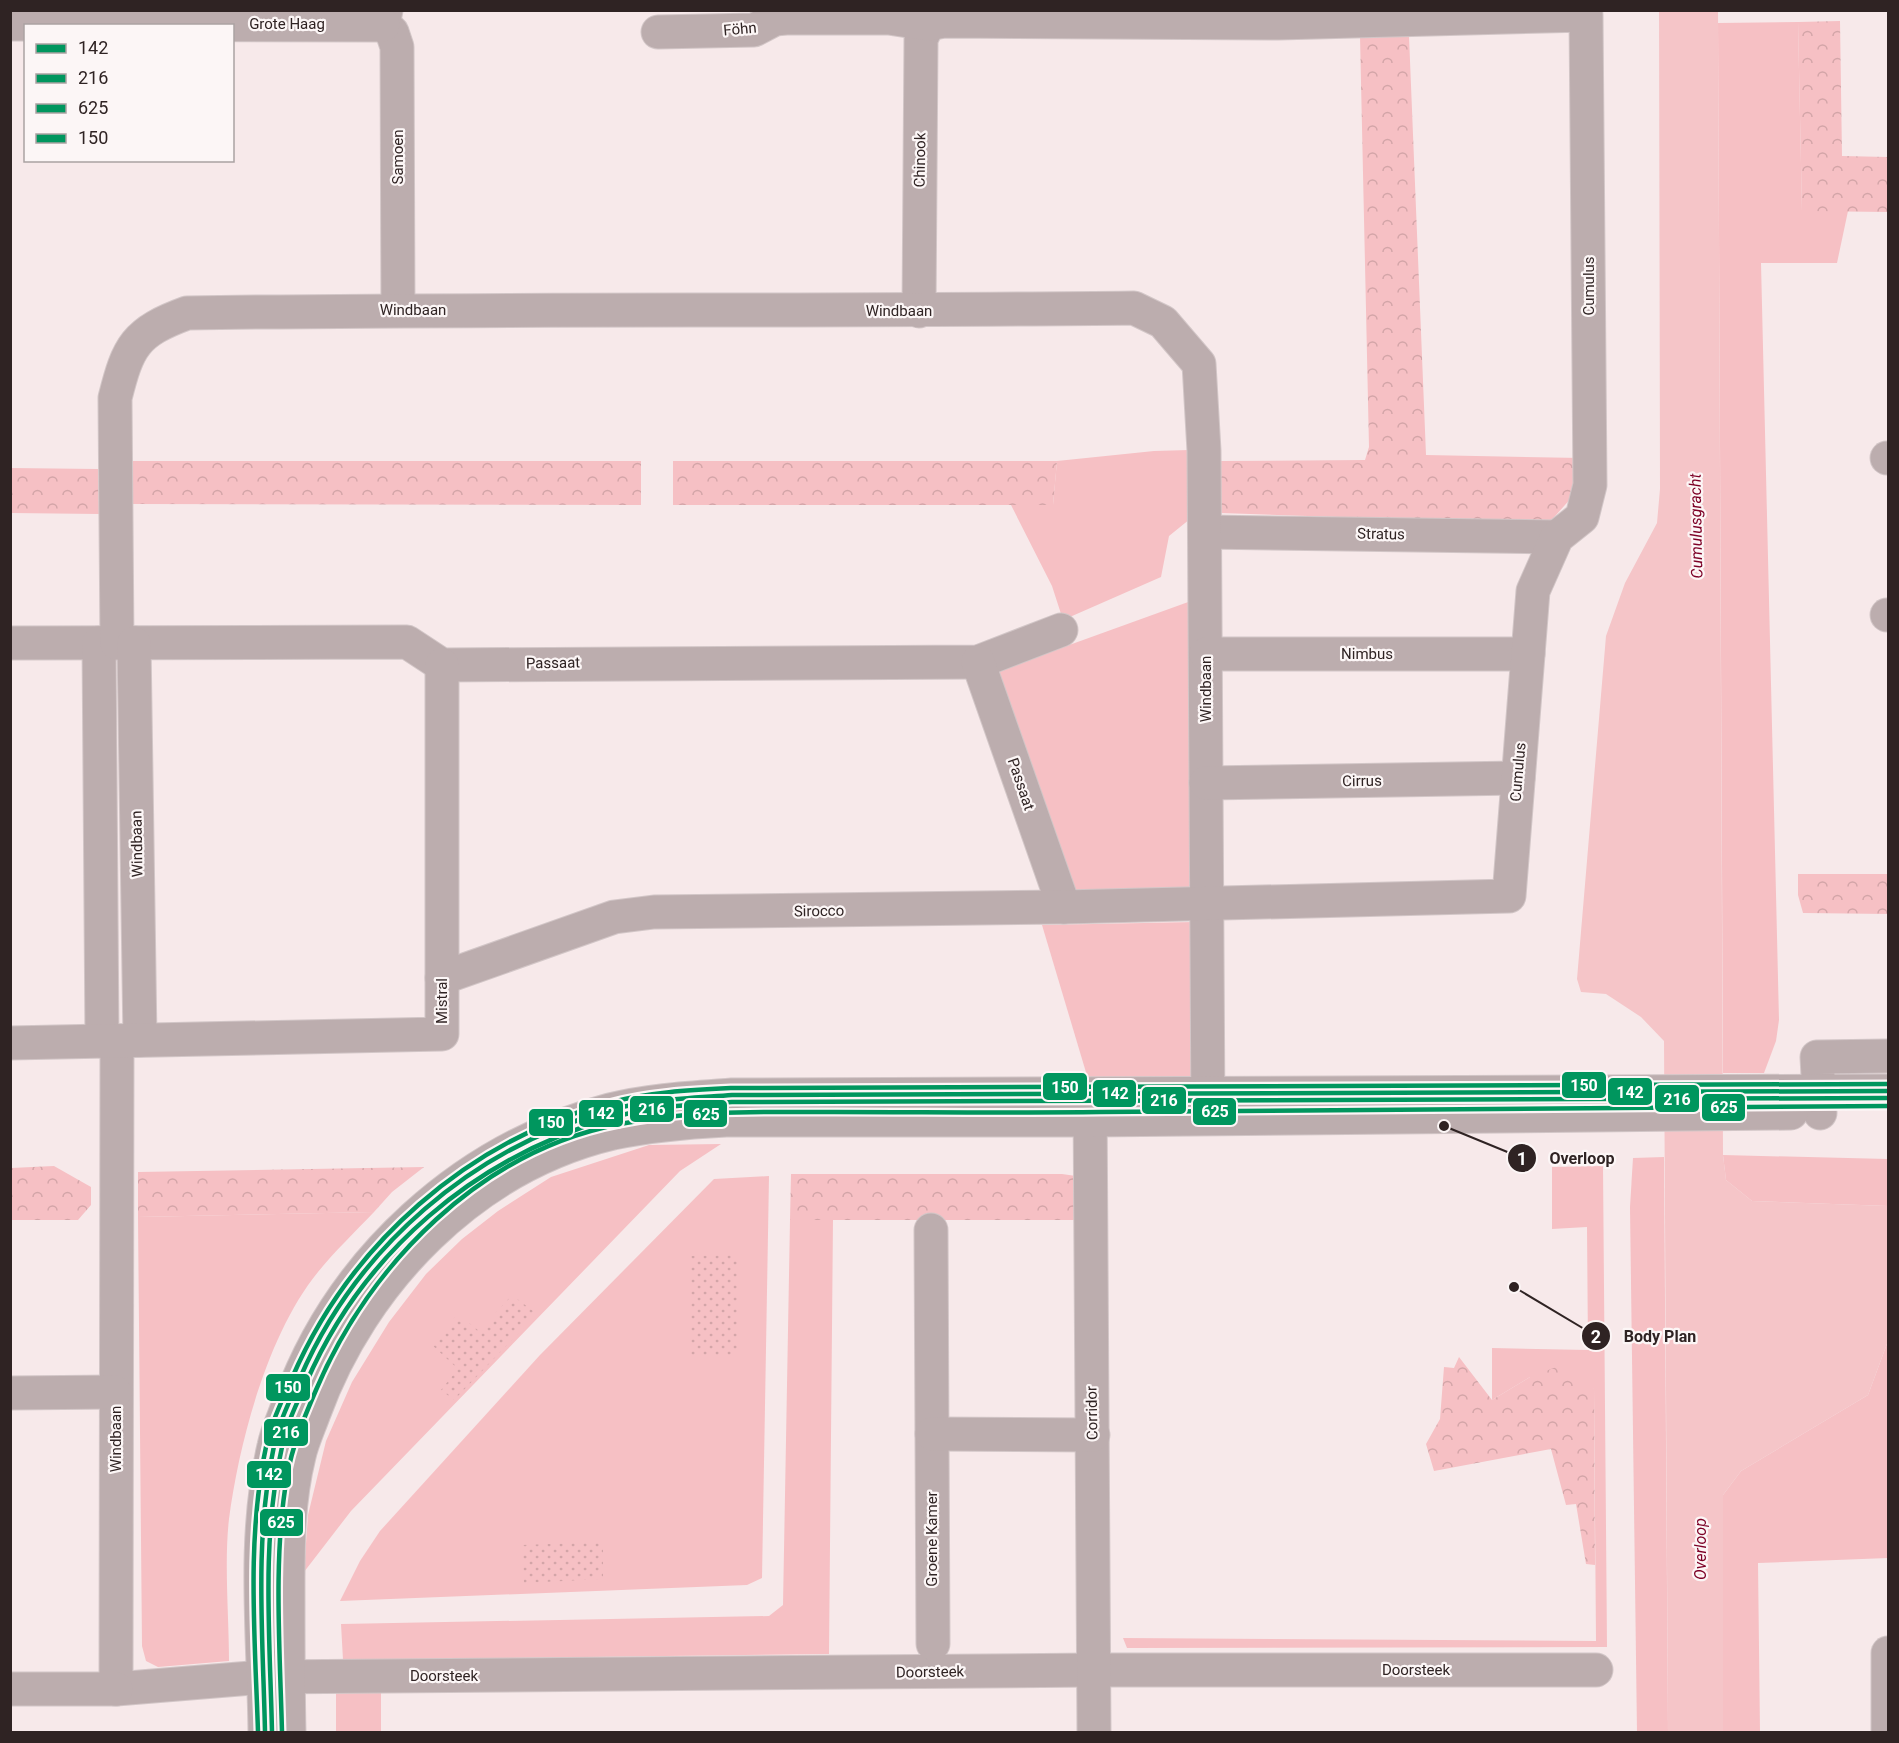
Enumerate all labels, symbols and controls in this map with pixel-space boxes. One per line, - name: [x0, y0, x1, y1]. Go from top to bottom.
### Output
- street label: Grote Haag: [249, 15, 325, 33]
- street label: Föhn: [723, 19, 757, 39]
- legend: [24, 24, 234, 162]
- text: 142: [78, 37, 108, 58]
- text: 216: [78, 67, 108, 88]
- text: 625: [78, 97, 108, 118]
- text: 150: [78, 127, 108, 148]
- street label: Samoen: [389, 129, 407, 185]
- street label: Chinook: [911, 132, 929, 187]
- street label: Cumulus: [1580, 256, 1598, 316]
- street label: Windbaan: [380, 301, 446, 319]
- street label: Windbaan: [866, 302, 932, 320]
- water label: Cumulusgracht: [1686, 472, 1706, 579]
- street label: Stratus: [1357, 525, 1405, 543]
- street label: Nimbus: [1341, 645, 1393, 663]
- street label: Passaat: [526, 654, 580, 672]
- street label: Windbaan: [1197, 656, 1215, 722]
- street label: Cumulus: [1506, 742, 1530, 802]
- street label: Passaat: [1004, 755, 1038, 813]
- street label: Cirrus: [1342, 772, 1382, 790]
- street label: Windbaan: [127, 810, 147, 878]
- street label: Sirocco: [794, 902, 844, 920]
- street label: Mistral: [433, 978, 451, 1024]
- line badge: 150: [1561, 1071, 1607, 1099]
- line badge: 150: [1042, 1072, 1088, 1101]
- text: 150: [1570, 1076, 1598, 1095]
- line badge: 142: [1607, 1077, 1653, 1106]
- text: 150: [1051, 1078, 1079, 1097]
- line badge: 142: [1092, 1079, 1137, 1108]
- text: 142: [1616, 1083, 1644, 1102]
- text: 142: [1101, 1084, 1129, 1103]
- line badge: 216: [1654, 1084, 1700, 1113]
- line badge: 216: [1141, 1086, 1187, 1115]
- text: 216: [1663, 1090, 1691, 1109]
- text: 216: [1150, 1091, 1178, 1110]
- line badge: 625: [1701, 1093, 1746, 1122]
- line badge: 216: [629, 1095, 675, 1123]
- line badge: 625: [1192, 1097, 1237, 1126]
- text: 625: [1710, 1098, 1738, 1117]
- line badge: 142: [578, 1099, 624, 1128]
- line badge: 625: [683, 1099, 728, 1128]
- text: 216: [638, 1100, 666, 1119]
- text: 625: [1201, 1102, 1229, 1121]
- text: 142: [587, 1104, 615, 1123]
- text: 625: [692, 1105, 720, 1124]
- line badge: 150: [528, 1108, 574, 1137]
- text: 150: [537, 1113, 565, 1132]
- callout: Overloop: [1507, 1141, 1626, 1175]
- text: 1: [1517, 1148, 1527, 1169]
- text: Overloop: [1550, 1149, 1614, 1168]
- callout: Body Plan: [1581, 1319, 1708, 1353]
- text: 2: [1591, 1326, 1601, 1347]
- text: Body Plan: [1624, 1327, 1696, 1346]
- line badge: 150: [265, 1373, 311, 1402]
- text: 150: [274, 1378, 302, 1397]
- street label: Corridor: [1083, 1386, 1101, 1440]
- street label: Windbaan: [107, 1406, 125, 1472]
- line badge: 216: [263, 1418, 309, 1447]
- text: 216: [272, 1423, 300, 1442]
- line badge: 142: [246, 1460, 292, 1489]
- text: 142: [255, 1465, 283, 1484]
- street label: Groene Kamer: [923, 1491, 941, 1587]
- line badge: 625: [259, 1508, 304, 1537]
- text: 625: [267, 1513, 295, 1532]
- water label: Overloop: [1691, 1518, 1710, 1580]
- street label: Doorsteek: [1382, 1661, 1450, 1679]
- street label: Doorsteek: [896, 1662, 965, 1682]
- street label: Doorsteek: [410, 1667, 478, 1685]

